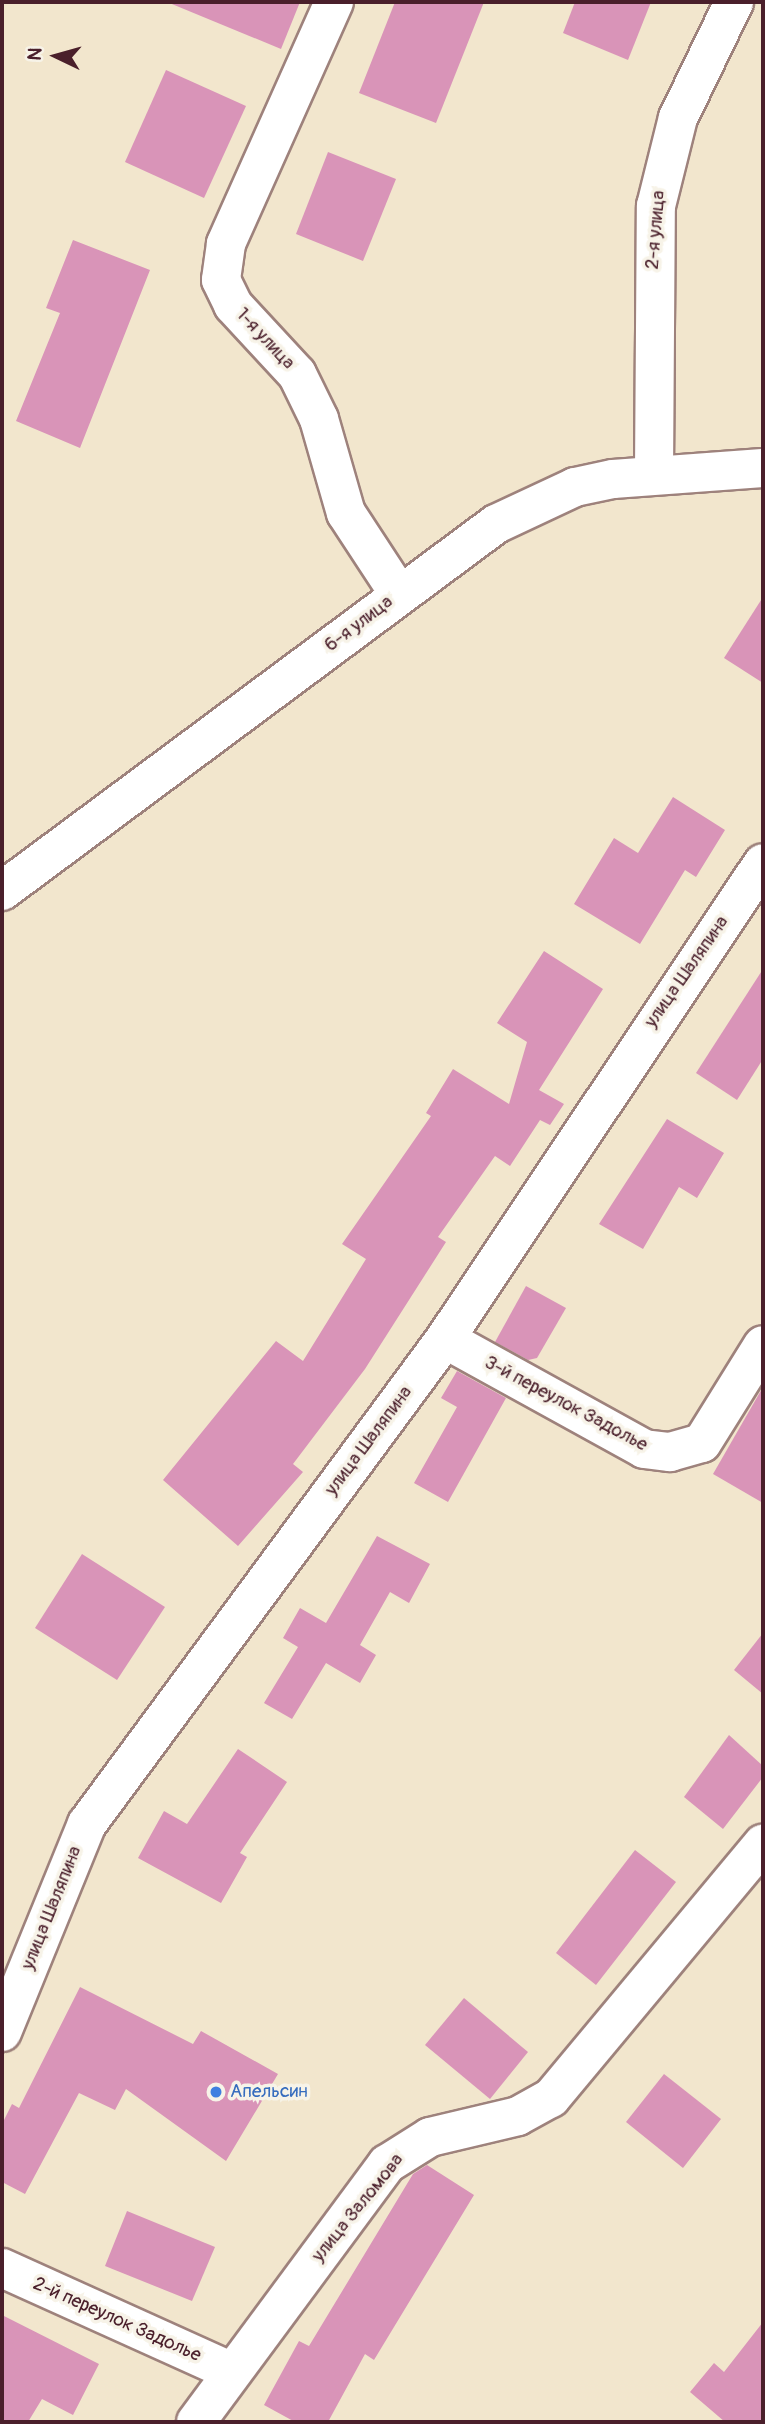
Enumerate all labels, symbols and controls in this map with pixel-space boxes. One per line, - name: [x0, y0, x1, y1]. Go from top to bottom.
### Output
- north arrow: [21, 21, 91, 91]
- text: N: [23, 47, 48, 62]
- street label: 2-я улица: [641, 190, 671, 270]
- street label: 1-я улица: [231, 303, 299, 375]
- street label: 6-я улица: [320, 591, 398, 657]
- street label: улица Шаляпина: [640, 912, 734, 1032]
- street label: 3-й переулок Задолье: [481, 1351, 651, 1457]
- street label: улица Шаляпина: [320, 1382, 418, 1500]
- street label: улица Шаляпина: [17, 1843, 87, 1973]
- place label: Апельсин: [230, 2081, 308, 2103]
- marker: Апельсин: [208, 2084, 224, 2100]
- street label: улица Заломова: [307, 2149, 409, 2267]
- street label: 2-й переулок Задолье: [29, 2273, 205, 2367]

